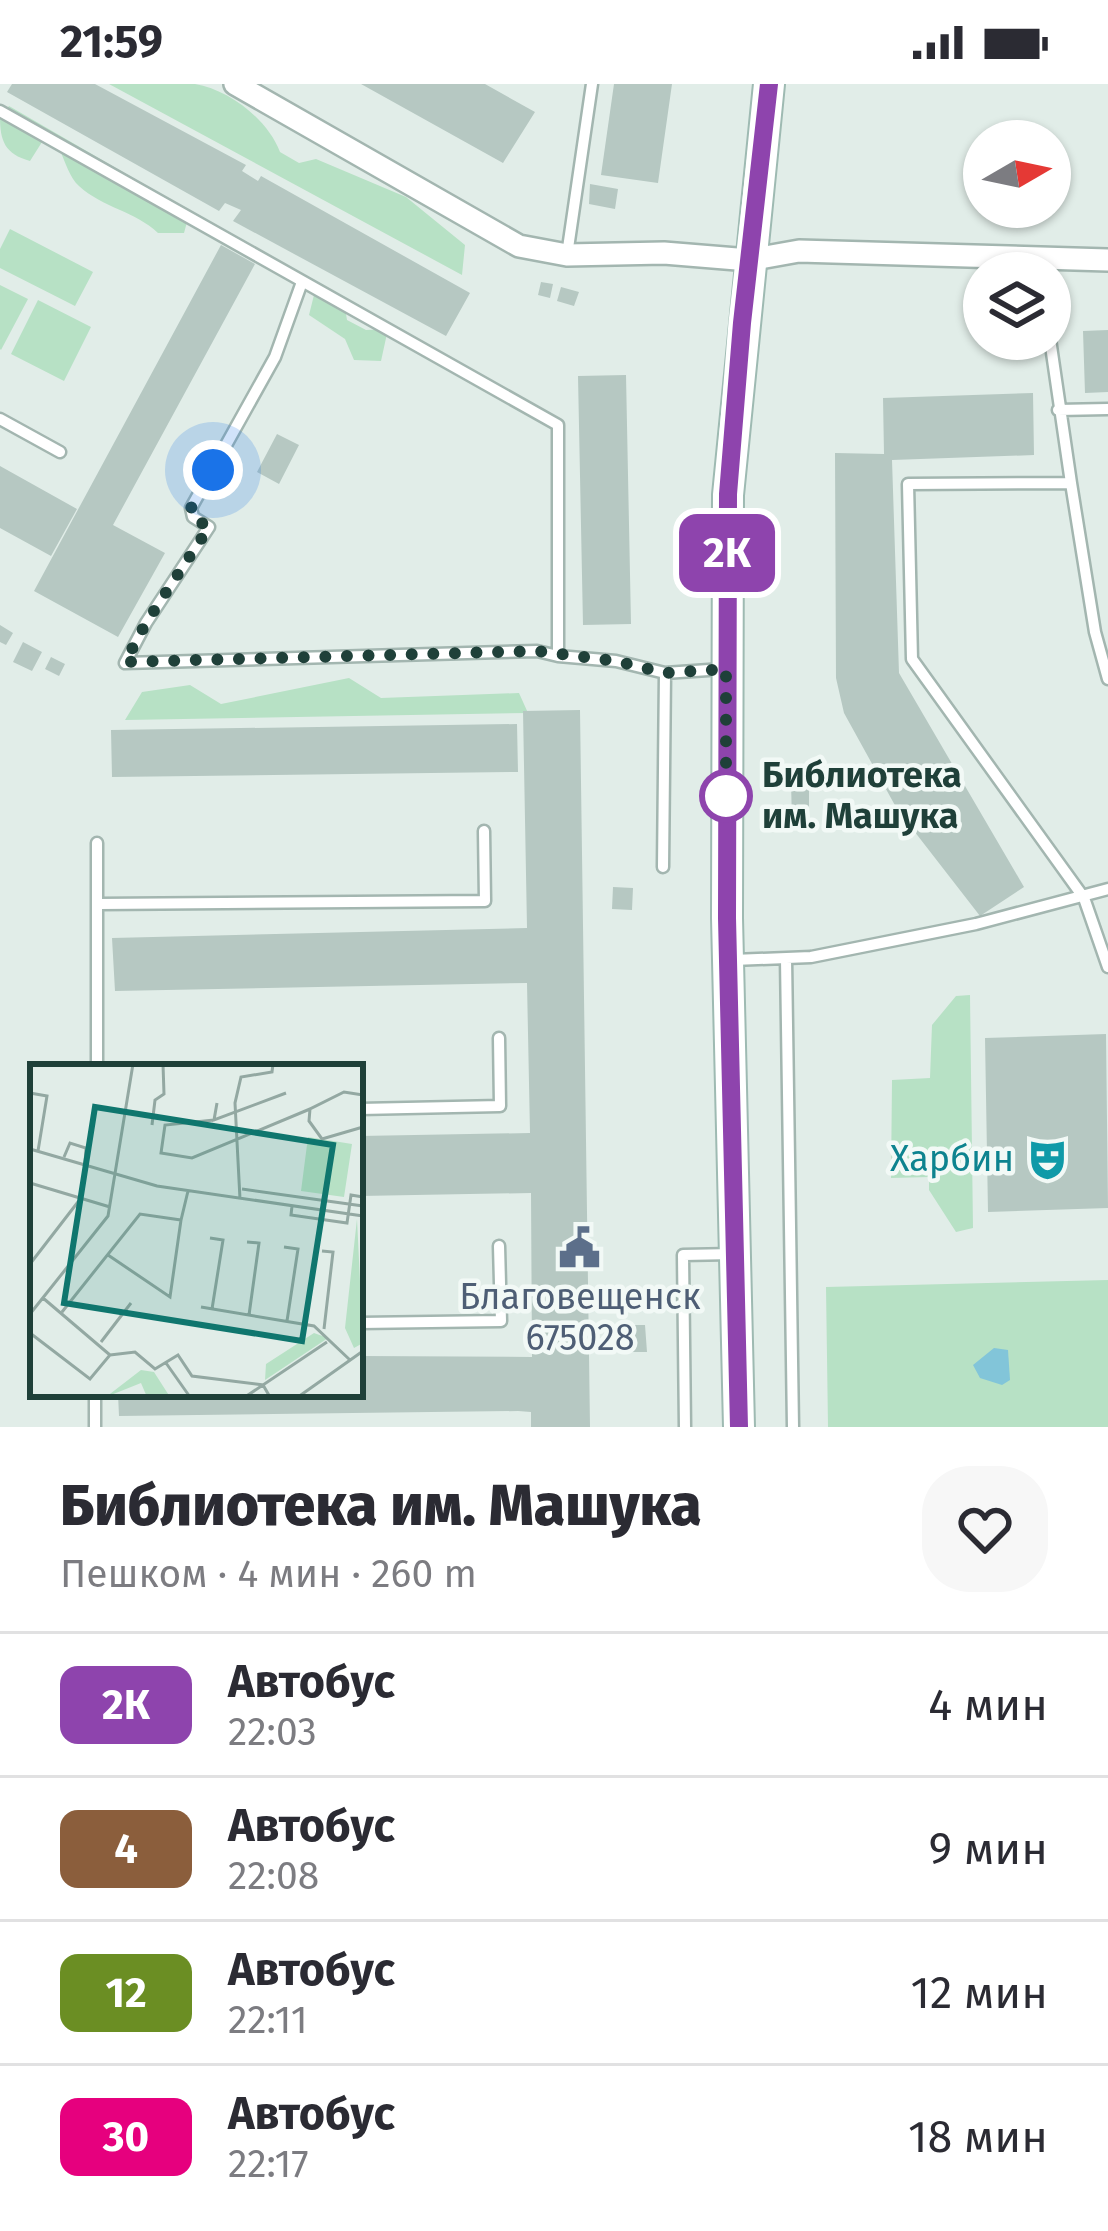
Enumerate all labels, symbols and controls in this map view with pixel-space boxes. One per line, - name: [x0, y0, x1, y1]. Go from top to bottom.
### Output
- text: 21:59: [60, 15, 163, 69]
- north arrow: [963, 120, 1071, 228]
- map controls: [963, 120, 1071, 360]
- button: layers: [963, 252, 1071, 360]
- your location: [183, 440, 243, 500]
- line badge: 2К: [673, 514, 781, 592]
- text: 2К: [703, 528, 751, 578]
- place label: Библиотека им. Машука: [762, 753, 962, 838]
- marker: Библиотека им. Машука: [701, 771, 751, 821]
- inset map: [30, 1064, 363, 1397]
- theatre icon: Харбин: [1025, 1136, 1071, 1182]
- place label: Харбин: [890, 1137, 1014, 1181]
- public building icon: Благовещенск 675028: [557, 1224, 603, 1270]
- place label: Благовещенск 675028: [459, 1275, 701, 1360]
- button: heart: [922, 1466, 1048, 1592]
- text: Библиотека им. Машука: [60, 1472, 702, 1540]
- text: Пешком · 4 мин · 260 m: [60, 1551, 477, 1597]
- text: Автобус: [228, 1655, 395, 1709]
- text: 4 мин: [928, 1678, 1048, 1732]
- text: 2К: [102, 1680, 150, 1730]
- text: 22:03: [228, 1709, 317, 1755]
- text: Автобус: [228, 1799, 395, 1853]
- text: 9 мин: [929, 1822, 1048, 1876]
- text: 4: [114, 1824, 138, 1874]
- text: 22:08: [228, 1853, 319, 1899]
- text: Автобус: [228, 1943, 395, 1997]
- text: 12 мин: [910, 1966, 1048, 2020]
- text: 12: [105, 1968, 147, 2018]
- text: 22:11: [228, 1997, 308, 2043]
- text: Автобус: [228, 2087, 395, 2141]
- text: 18 мин: [908, 2110, 1048, 2164]
- text: 30: [103, 2112, 149, 2162]
- text: 22:17: [228, 2141, 309, 2187]

